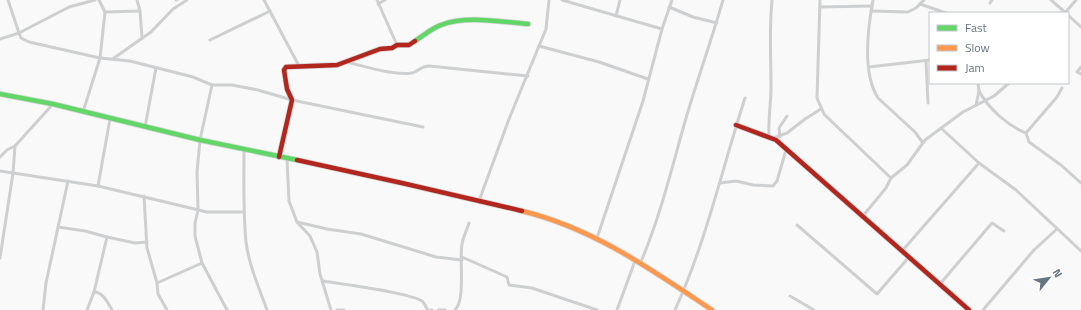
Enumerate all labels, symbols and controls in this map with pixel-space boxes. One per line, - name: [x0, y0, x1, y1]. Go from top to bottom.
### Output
- legend: [929, 12, 1069, 84]
- text: Fast: [965, 18, 988, 37]
- text: Slow: [965, 38, 990, 57]
- text: Jam: [965, 58, 985, 77]
- north arrow: [1029, 258, 1069, 298]
- text: N: [1049, 266, 1066, 280]

